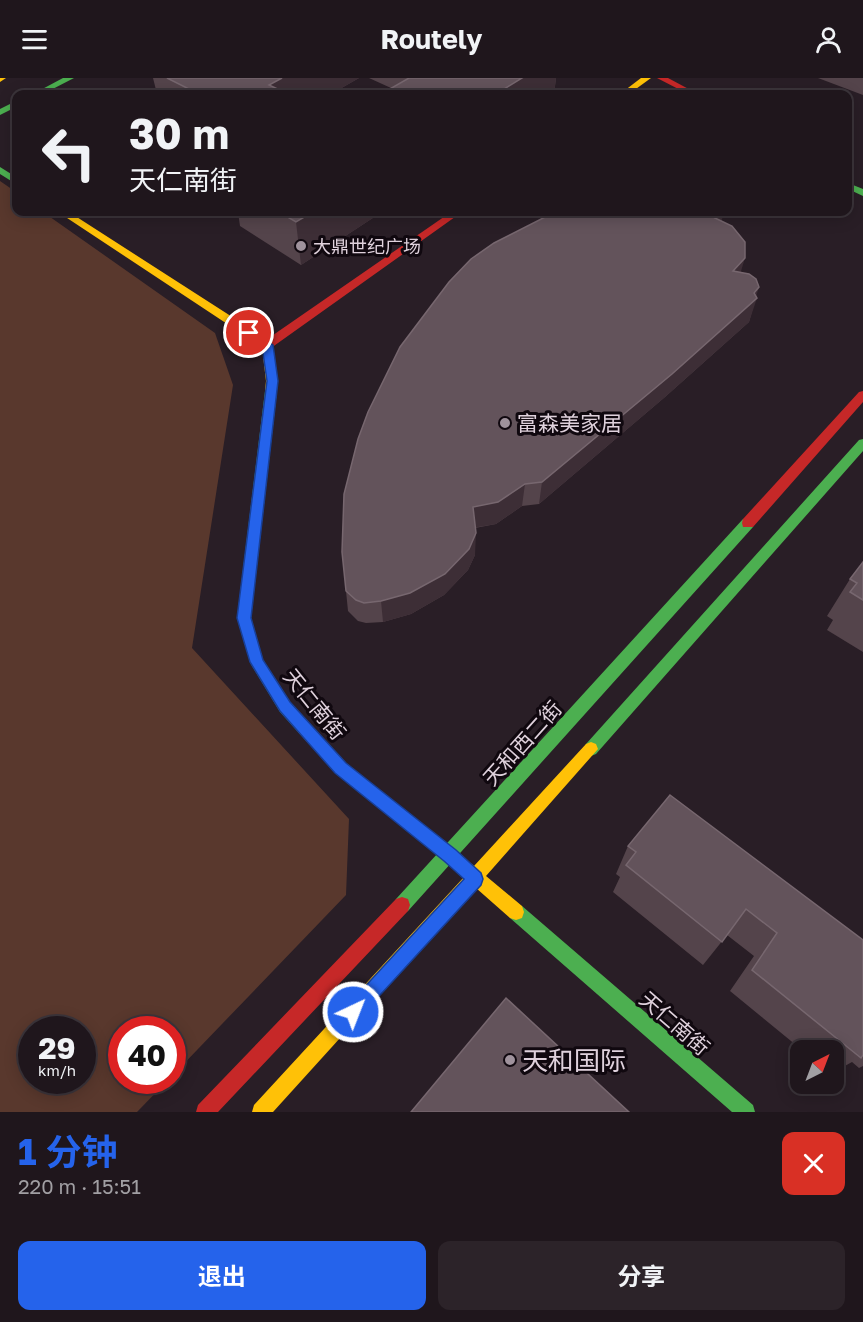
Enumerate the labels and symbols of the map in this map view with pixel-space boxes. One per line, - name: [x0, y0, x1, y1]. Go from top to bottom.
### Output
- place label: 大鼎世纪广场: [313, 235, 421, 257]
- marker: 大鼎世纪广场: [294, 239, 308, 253]
- pin: [223, 307, 274, 358]
- place label: 富森美家居: [517, 410, 622, 436]
- marker: 富森美家居: [498, 416, 512, 430]
- street label: 天仁南街: [278, 663, 352, 745]
- street label: 天和西二街: [477, 695, 567, 791]
- position arrow: [321, 980, 385, 1044]
- street label: 天仁南街: [635, 986, 715, 1060]
- speed limit sign: 40: [108, 1016, 186, 1094]
- north arrow: [790, 1040, 844, 1094]
- place label: 天和国际: [522, 1045, 626, 1076]
- marker: 天和国际: [503, 1053, 517, 1067]

